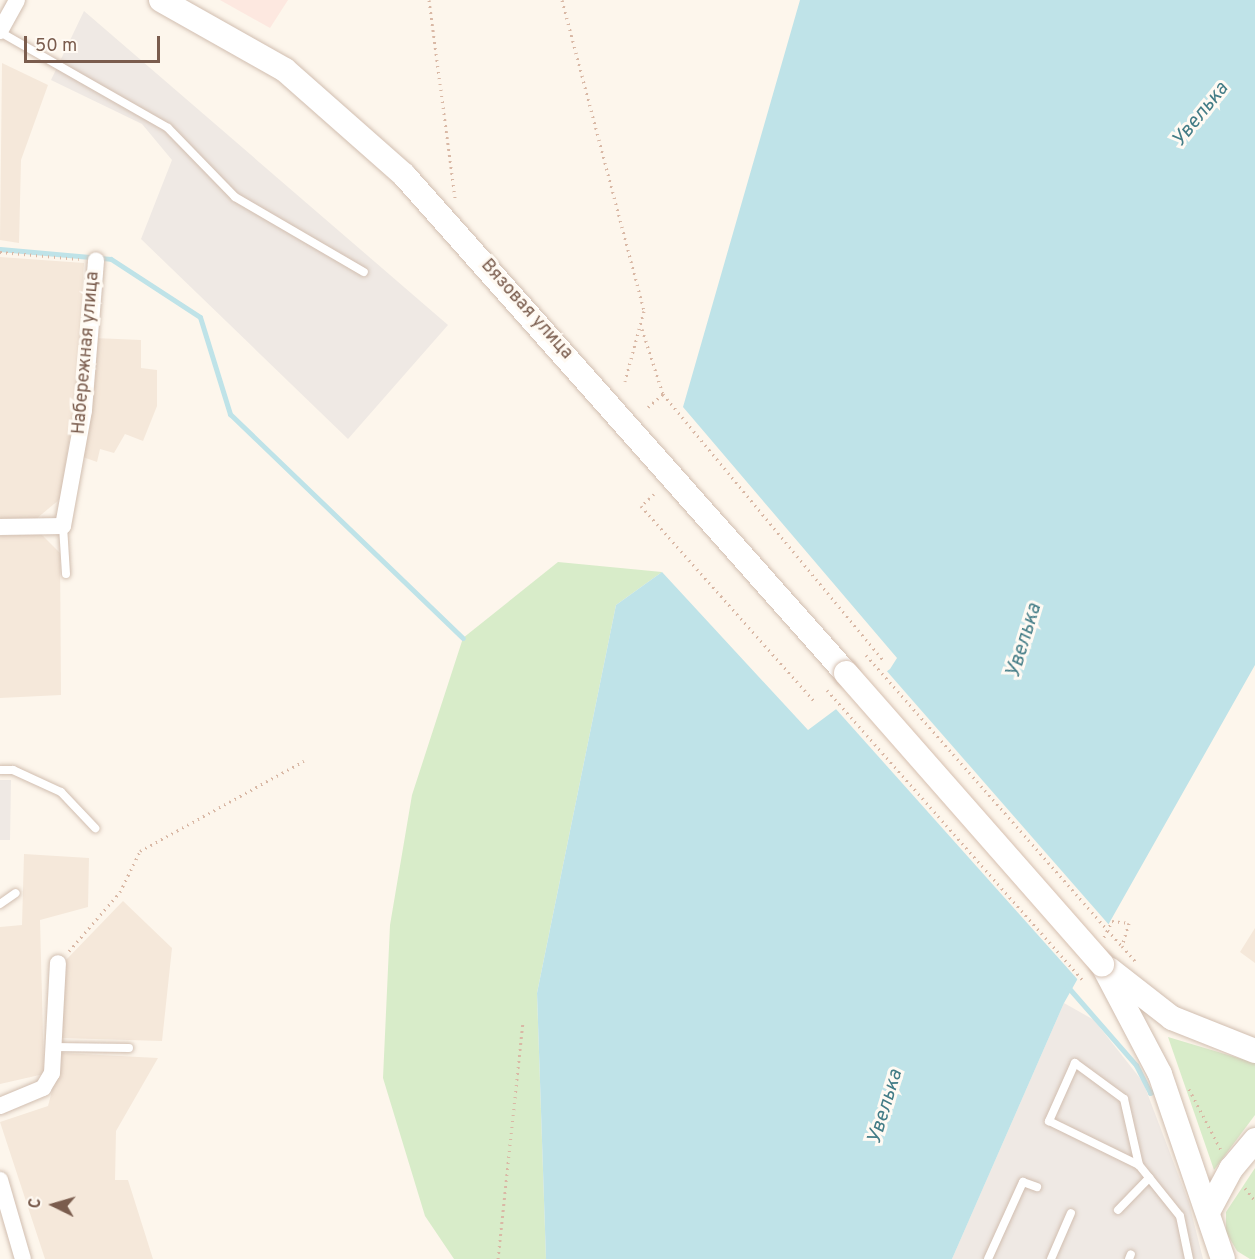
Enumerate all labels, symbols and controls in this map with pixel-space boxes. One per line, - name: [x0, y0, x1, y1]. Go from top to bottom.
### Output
- scale bar: [27, 24, 164, 62]
- text: 50 m: [35, 35, 77, 58]
- water label: Увелька: [1168, 78, 1234, 152]
- street label: Вязовая улица: [475, 255, 577, 365]
- street label: Набережная улица: [69, 271, 105, 435]
- water label: Увелька: [1002, 601, 1048, 681]
- water label: Увелька: [863, 1067, 909, 1147]
- north arrow: [24, 1175, 84, 1235]
- text: С: [26, 1197, 46, 1209]

